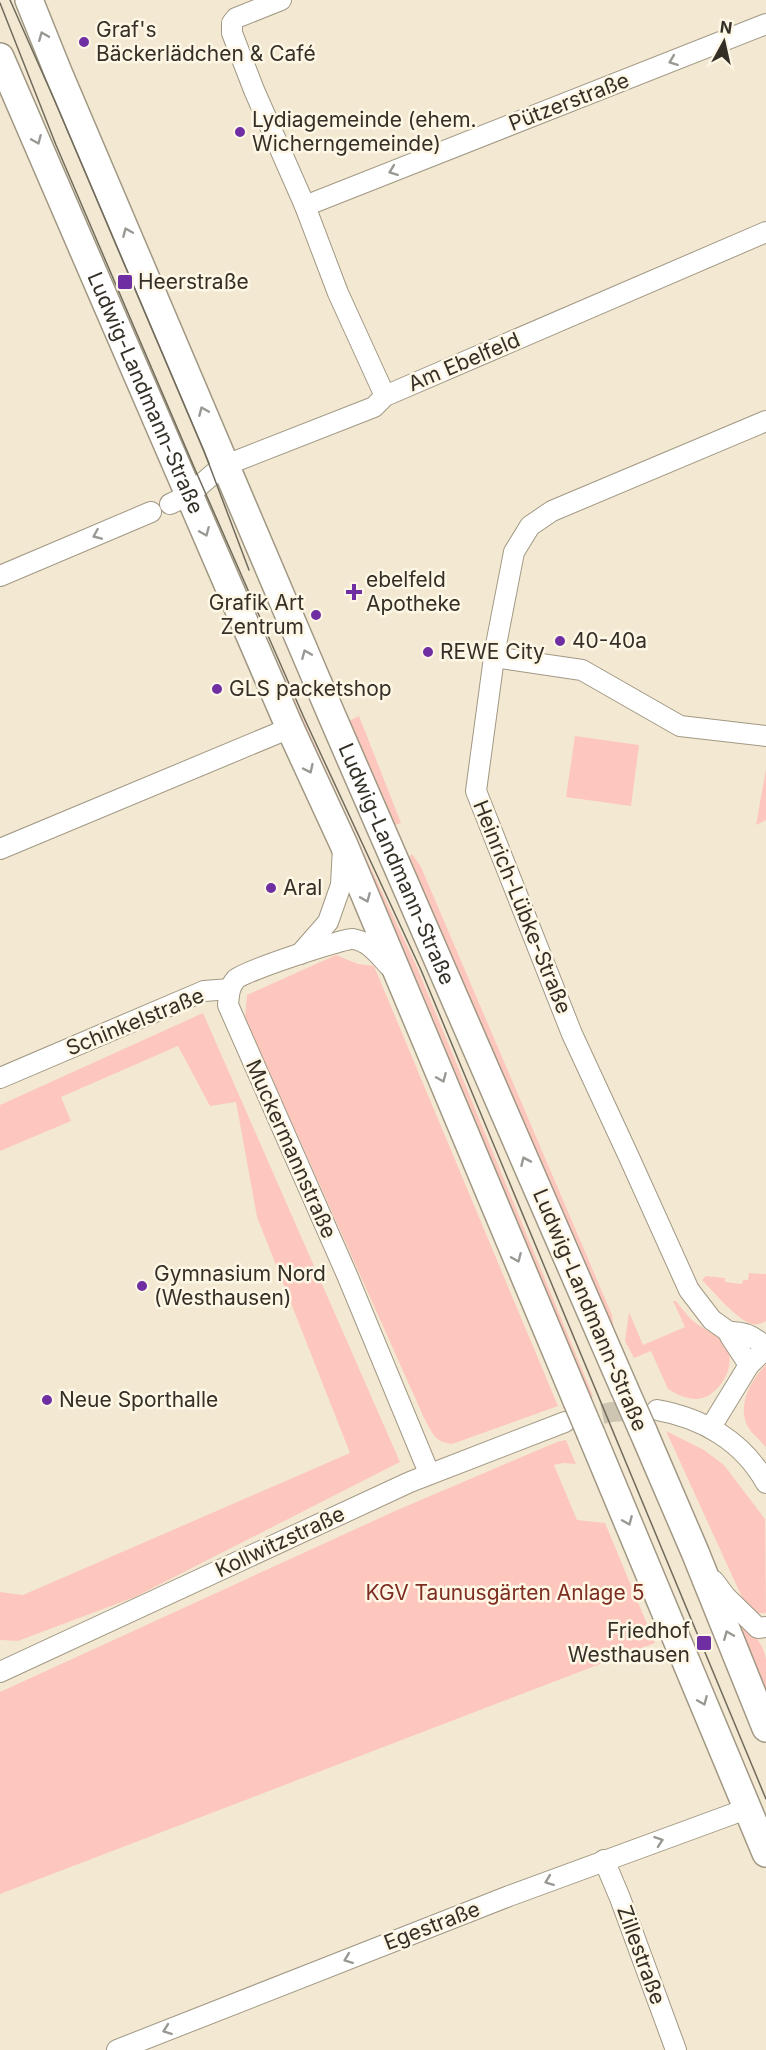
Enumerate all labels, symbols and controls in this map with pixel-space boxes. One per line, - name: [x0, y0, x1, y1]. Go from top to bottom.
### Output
- north arrow: [694, 12, 754, 72]
- text: N: [719, 16, 734, 38]
- place label: Graf's Bäckerlädchen & Café: [96, 17, 316, 66]
- one-way arrow: [38, 31, 51, 42]
- marker: Graf's Bäckerlädchen & Café: [77, 35, 91, 49]
- one-way arrow: [668, 54, 679, 66]
- street label: Pützerstraße: [505, 67, 633, 136]
- place label: Lydiagemeinde (ehem. Wicherngemeinde): [252, 107, 477, 156]
- marker: Lydiagemeinde (ehem. Wicherngemeinde): [233, 125, 247, 139]
- one-way arrow: [30, 133, 42, 144]
- one-way arrow: [388, 164, 399, 176]
- one-way arrow: [122, 227, 134, 238]
- street label: Ludwig-Landmann-Straße: [82, 268, 209, 517]
- place label: Heerstraße: [138, 269, 249, 294]
- marker: Heerstraße: [116, 273, 134, 291]
- street label: Am Ebelfeld: [404, 327, 523, 396]
- one-way arrow: [198, 407, 210, 418]
- one-way arrow: [198, 526, 210, 537]
- one-way arrow: [93, 528, 104, 540]
- place label: ebelfeld Apotheke: [366, 567, 461, 616]
- marker: ebelfeld Apotheke: [347, 585, 361, 599]
- place label: Grafik Art Zentrum: [209, 590, 304, 639]
- marker: Grafik Art Zentrum: [309, 608, 323, 622]
- place label: 40-40a: [572, 628, 647, 653]
- marker: 40-40a: [553, 634, 567, 648]
- place label: REWE City: [440, 639, 545, 664]
- marker: REWE City: [421, 645, 435, 659]
- one-way arrow: [301, 650, 313, 661]
- place label: GLS packetshop: [229, 676, 392, 701]
- marker: GLS packetshop: [210, 682, 224, 696]
- street label: Ludwig-Landmann-Straße: [333, 739, 460, 989]
- one-way arrow: [301, 762, 313, 773]
- street label: Heinrich-Lübke-Straße: [468, 796, 577, 1017]
- place label: Aral: [283, 875, 322, 900]
- marker: Aral: [264, 881, 278, 895]
- one-way arrow: [359, 892, 371, 903]
- street label: Schinkelstraße: [62, 982, 207, 1061]
- street label: Muckermannstraße: [241, 1056, 342, 1242]
- one-way arrow: [435, 1072, 447, 1083]
- one-way arrow: [520, 1156, 532, 1167]
- street label: Ludwig-Landmann-Straße: [528, 1185, 653, 1435]
- one-way arrow: [510, 1252, 522, 1263]
- place label: Gymnasium Nord (Westhausen): [154, 1261, 326, 1310]
- marker: Gymnasium Nord (Westhausen): [135, 1279, 149, 1293]
- place label: Neue Sporthalle: [59, 1387, 218, 1412]
- marker: Neue Sporthalle: [40, 1393, 54, 1407]
- street label: Kollwitzstraße: [211, 1501, 348, 1582]
- one-way arrow: [620, 1515, 632, 1526]
- park label: KGV Taunusgärten Anlage 5: [366, 1580, 644, 1605]
- place label: Friedhof Westhausen: [568, 1618, 690, 1667]
- one-way arrow: [723, 1630, 735, 1641]
- marker: Friedhof Westhausen: [695, 1634, 713, 1652]
- one-way arrow: [696, 1694, 708, 1705]
- one-way arrow: [653, 1835, 664, 1848]
- one-way arrow: [545, 1874, 556, 1886]
- street label: Egestraße: [380, 1896, 483, 1955]
- street label: Zillestraße: [612, 1902, 671, 2008]
- one-way arrow: [343, 1951, 354, 1964]
- one-way arrow: [162, 2023, 172, 2036]

